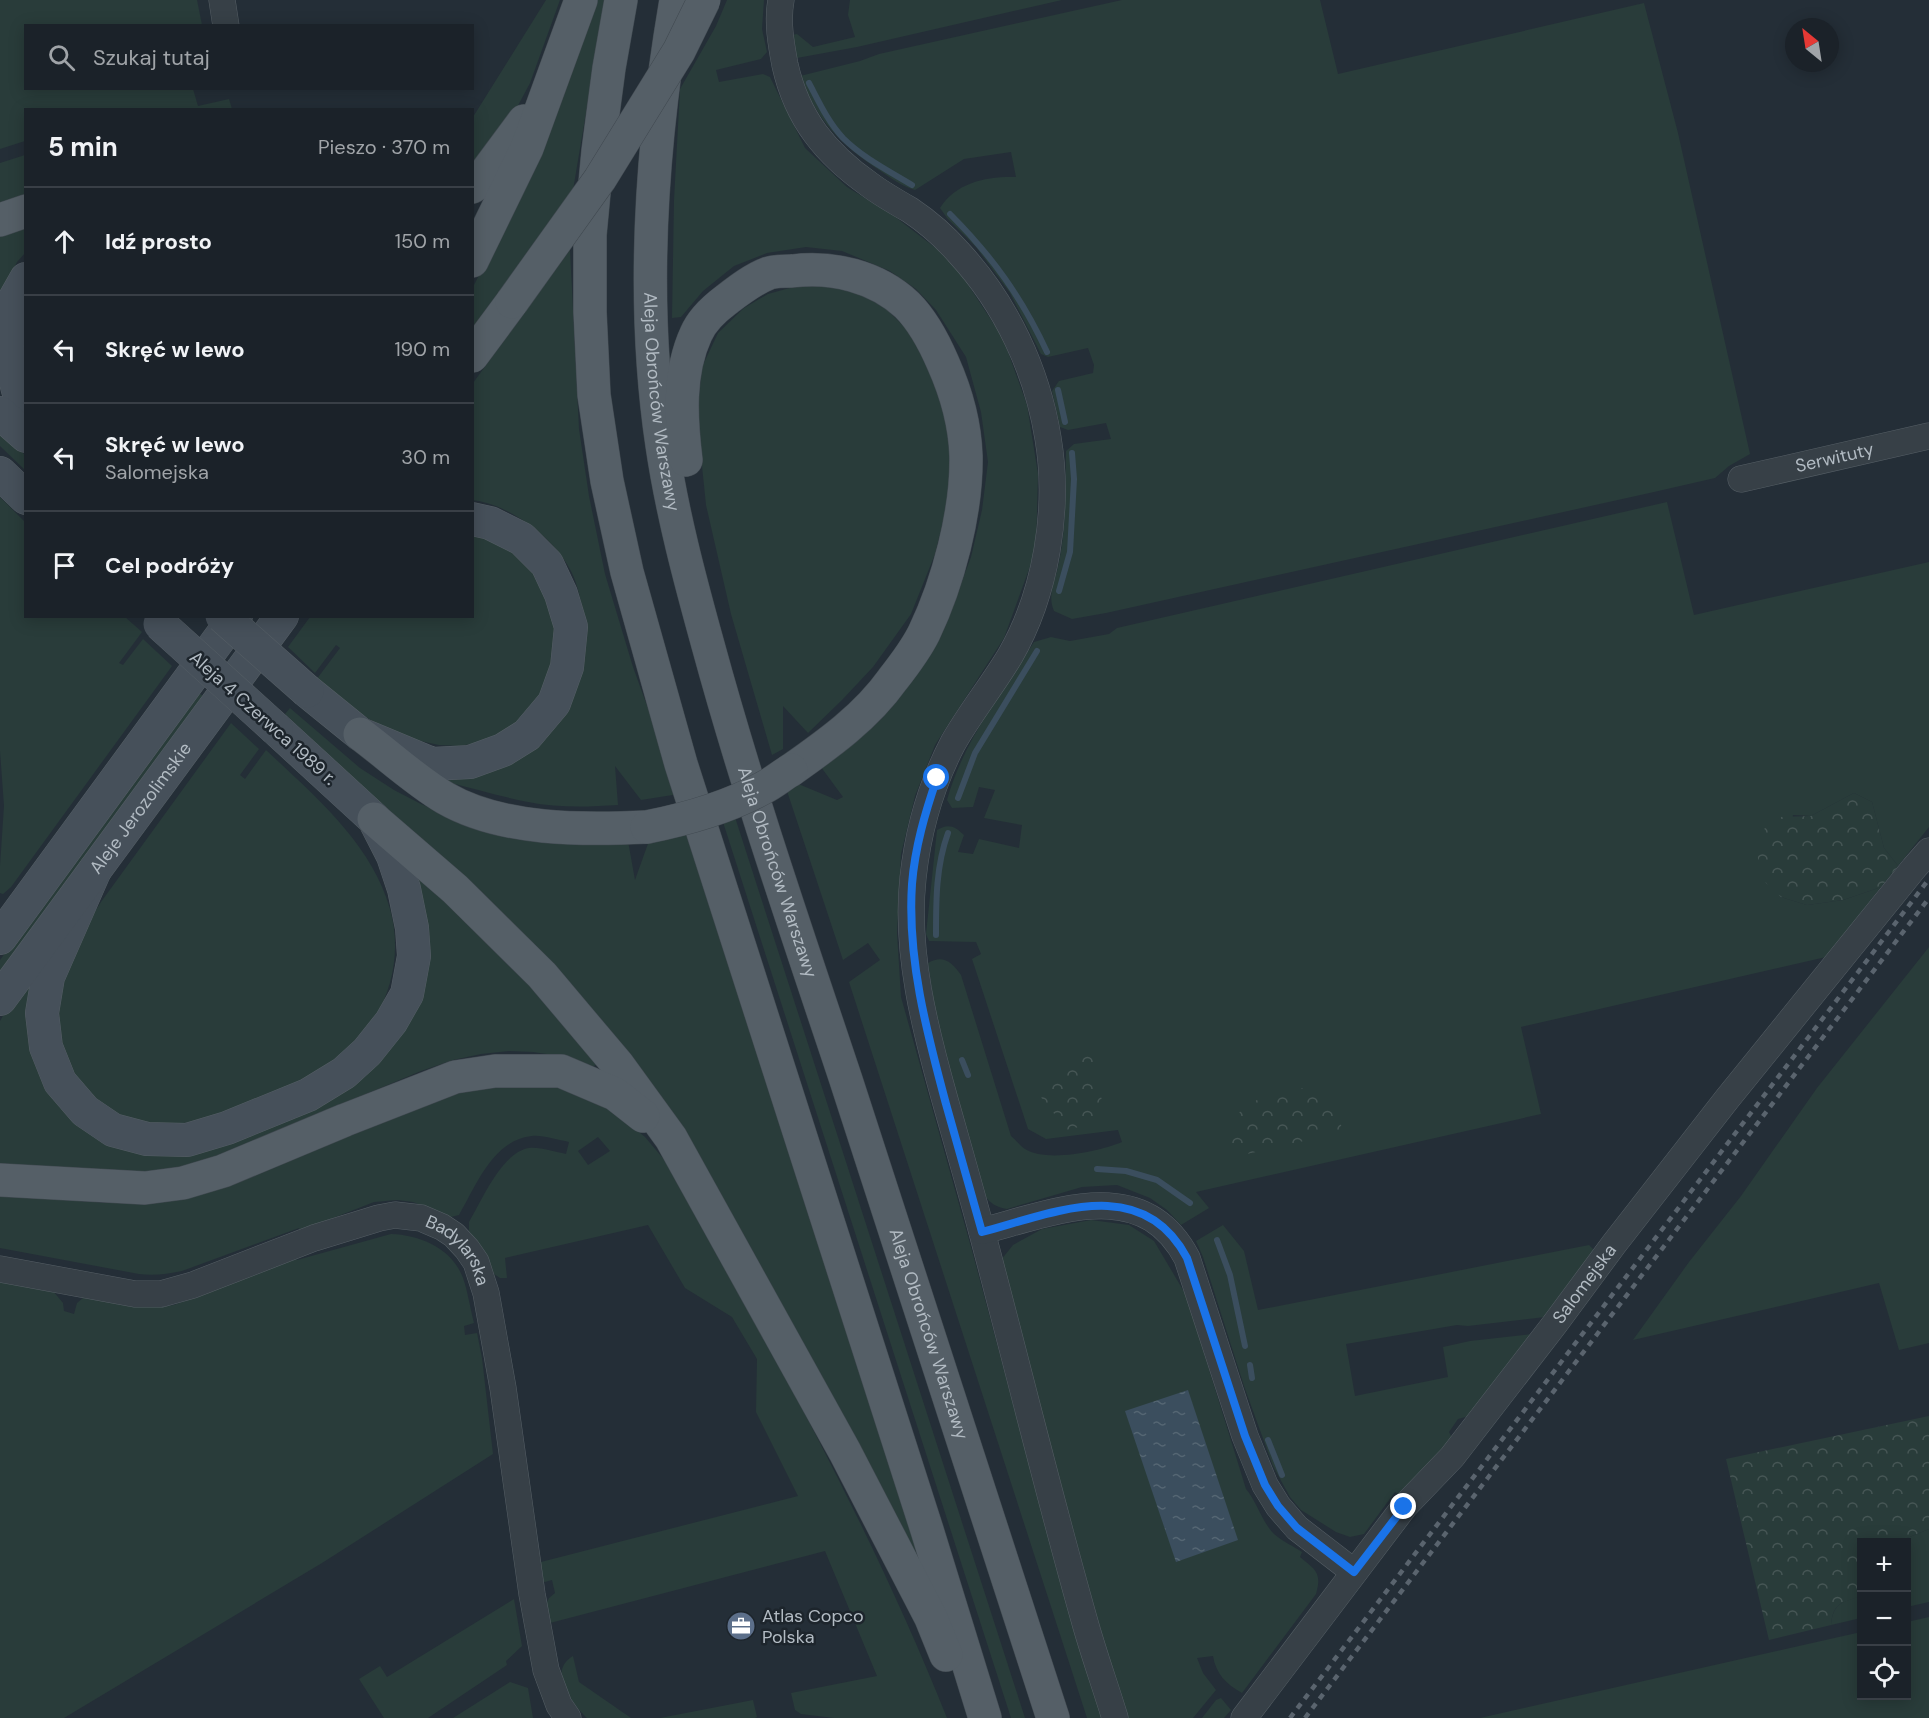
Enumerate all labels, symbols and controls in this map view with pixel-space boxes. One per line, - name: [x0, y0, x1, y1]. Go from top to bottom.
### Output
- north arrow: [1785, 18, 1839, 72]
- search box: [24, 24, 474, 90]
- icon: search: [45, 41, 78, 74]
- text: Szukaj tutaj: [93, 43, 210, 72]
- text: 5 min: [48, 130, 118, 164]
- text: Pieszo · 370 m: [318, 134, 450, 160]
- icon: ahead: [48, 225, 81, 258]
- text: Idź prosto: [105, 227, 212, 256]
- text: 150 m: [395, 228, 450, 254]
- street label: Aleja Obrońców Warszawy: [638, 292, 686, 514]
- icon: left: [48, 333, 81, 366]
- text: Skręć w lewo: [105, 335, 245, 364]
- text: 190 m: [394, 336, 450, 362]
- text: Skręć w lewo: [105, 430, 245, 459]
- street label: Serwituty: [1793, 437, 1876, 478]
- icon: left: [48, 441, 81, 474]
- text: 30 m: [401, 444, 450, 470]
- text: Salomejska: [105, 459, 209, 485]
- icon: arrive: [48, 549, 81, 582]
- text: Cel podróży: [105, 551, 234, 580]
- street label: Aleja 4 Czerwca 1989 r.: [184, 646, 342, 790]
- street label: Aleje Jerozolimskie: [84, 737, 197, 879]
- street label: Aleja Obrońców Warszawy: [732, 764, 823, 981]
- route start: [923, 764, 949, 790]
- street label: Badylarska: [422, 1209, 495, 1289]
- street label: Aleja Obrońców Warszawy: [883, 1225, 974, 1443]
- street label: Salomejska: [1547, 1239, 1622, 1329]
- route end: [1390, 1493, 1416, 1519]
- map controls: [1857, 1538, 1911, 1700]
- button: +: [1857, 1538, 1911, 1592]
- button: −: [1857, 1592, 1911, 1646]
- place label: Atlas Copco Polska: [762, 1604, 864, 1649]
- office icon: Atlas Copco Polska: [725, 1610, 757, 1642]
- button: locate: [1857, 1646, 1911, 1700]

